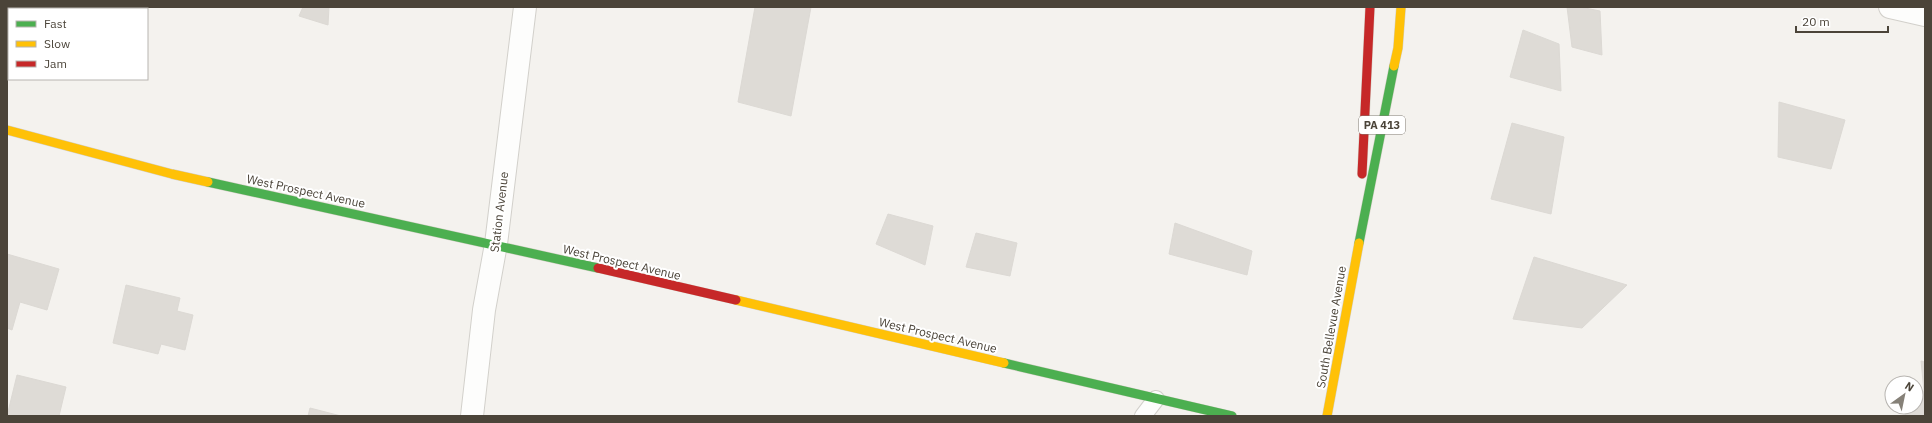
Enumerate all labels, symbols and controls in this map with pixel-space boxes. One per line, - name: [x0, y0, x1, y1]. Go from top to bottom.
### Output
- legend: [8, 8, 148, 80]
- scale bar: [1796, 8, 1888, 34]
- text: 20 m: [1802, 14, 1830, 29]
- text: Fast: [44, 16, 67, 31]
- text: Slow: [44, 36, 70, 51]
- text: Jam: [44, 56, 67, 71]
- road number: PA 413: [1359, 116, 1405, 134]
- street label: Station Avenue: [487, 170, 511, 253]
- street label: West Prospect Avenue: [245, 171, 367, 211]
- street label: West Prospect Avenue: [562, 241, 683, 283]
- street label: South Bellevue Avenue: [1313, 264, 1349, 389]
- street label: West Prospect Avenue: [878, 314, 999, 356]
- north arrow: [1884, 375, 1924, 415]
- text: N: [1902, 379, 1917, 395]

